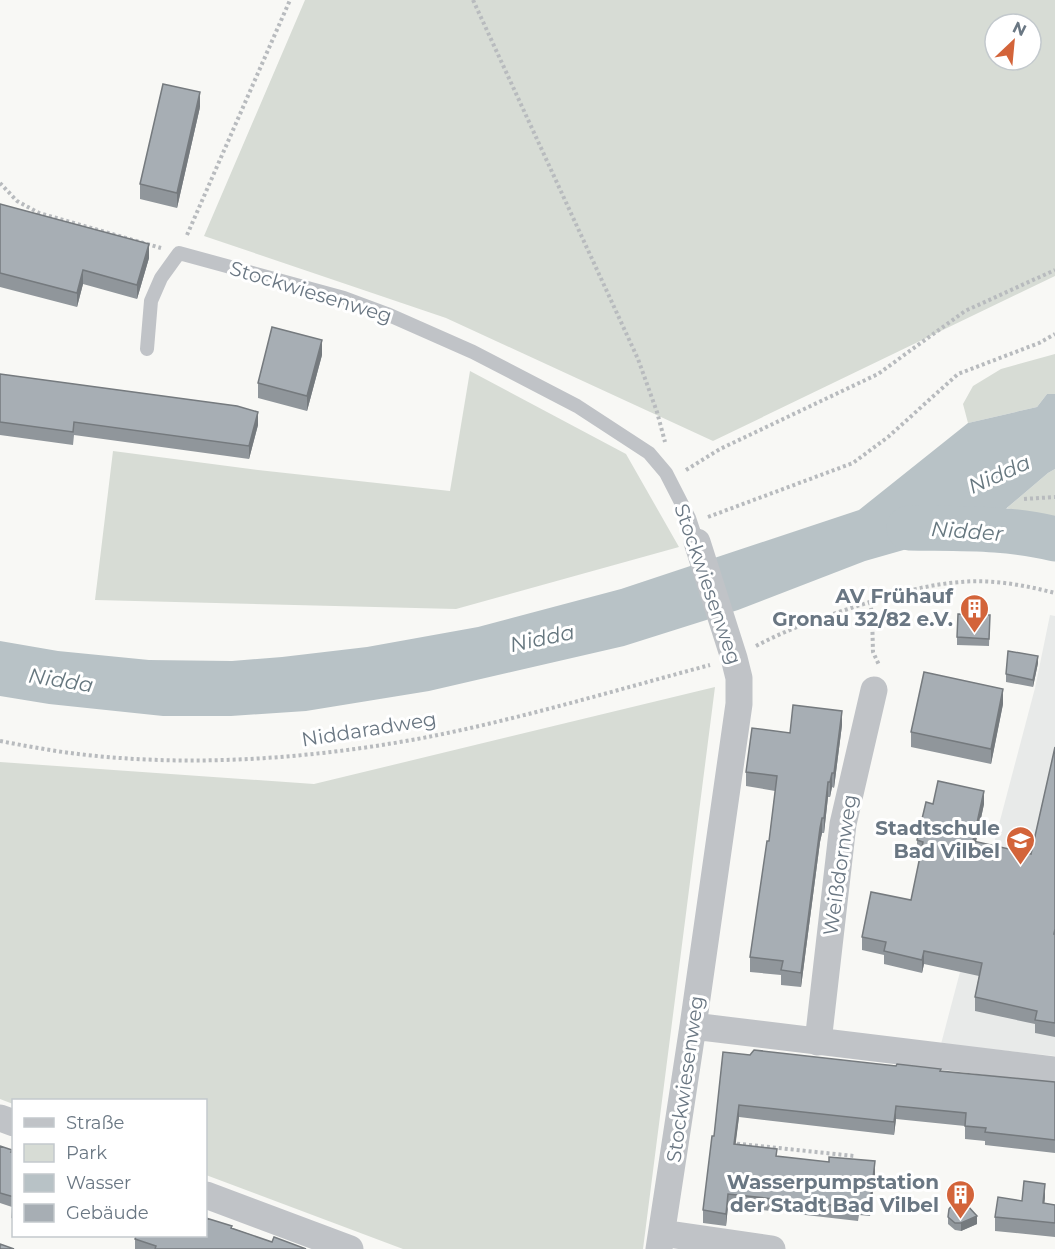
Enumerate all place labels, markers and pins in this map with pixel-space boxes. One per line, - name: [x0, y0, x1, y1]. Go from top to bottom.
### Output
- place label: AV Frühauf Gronau 32/82 e.V.: [772, 584, 954, 631]
- building icon: AV Frühauf Gronau 32/82 e.V.: [958, 592, 990, 634]
- place label: Stadtschule Bad Vilbel: [875, 816, 1000, 863]
- school or university icon: Stadtschule Bad Vilbel: [1005, 824, 1037, 866]
- place label: Wasserpumpstation der Stadt Bad Vilbel: [727, 1170, 939, 1217]
- building icon: Wasserpumpstation der Stadt Bad Vilbel: [944, 1178, 976, 1220]

